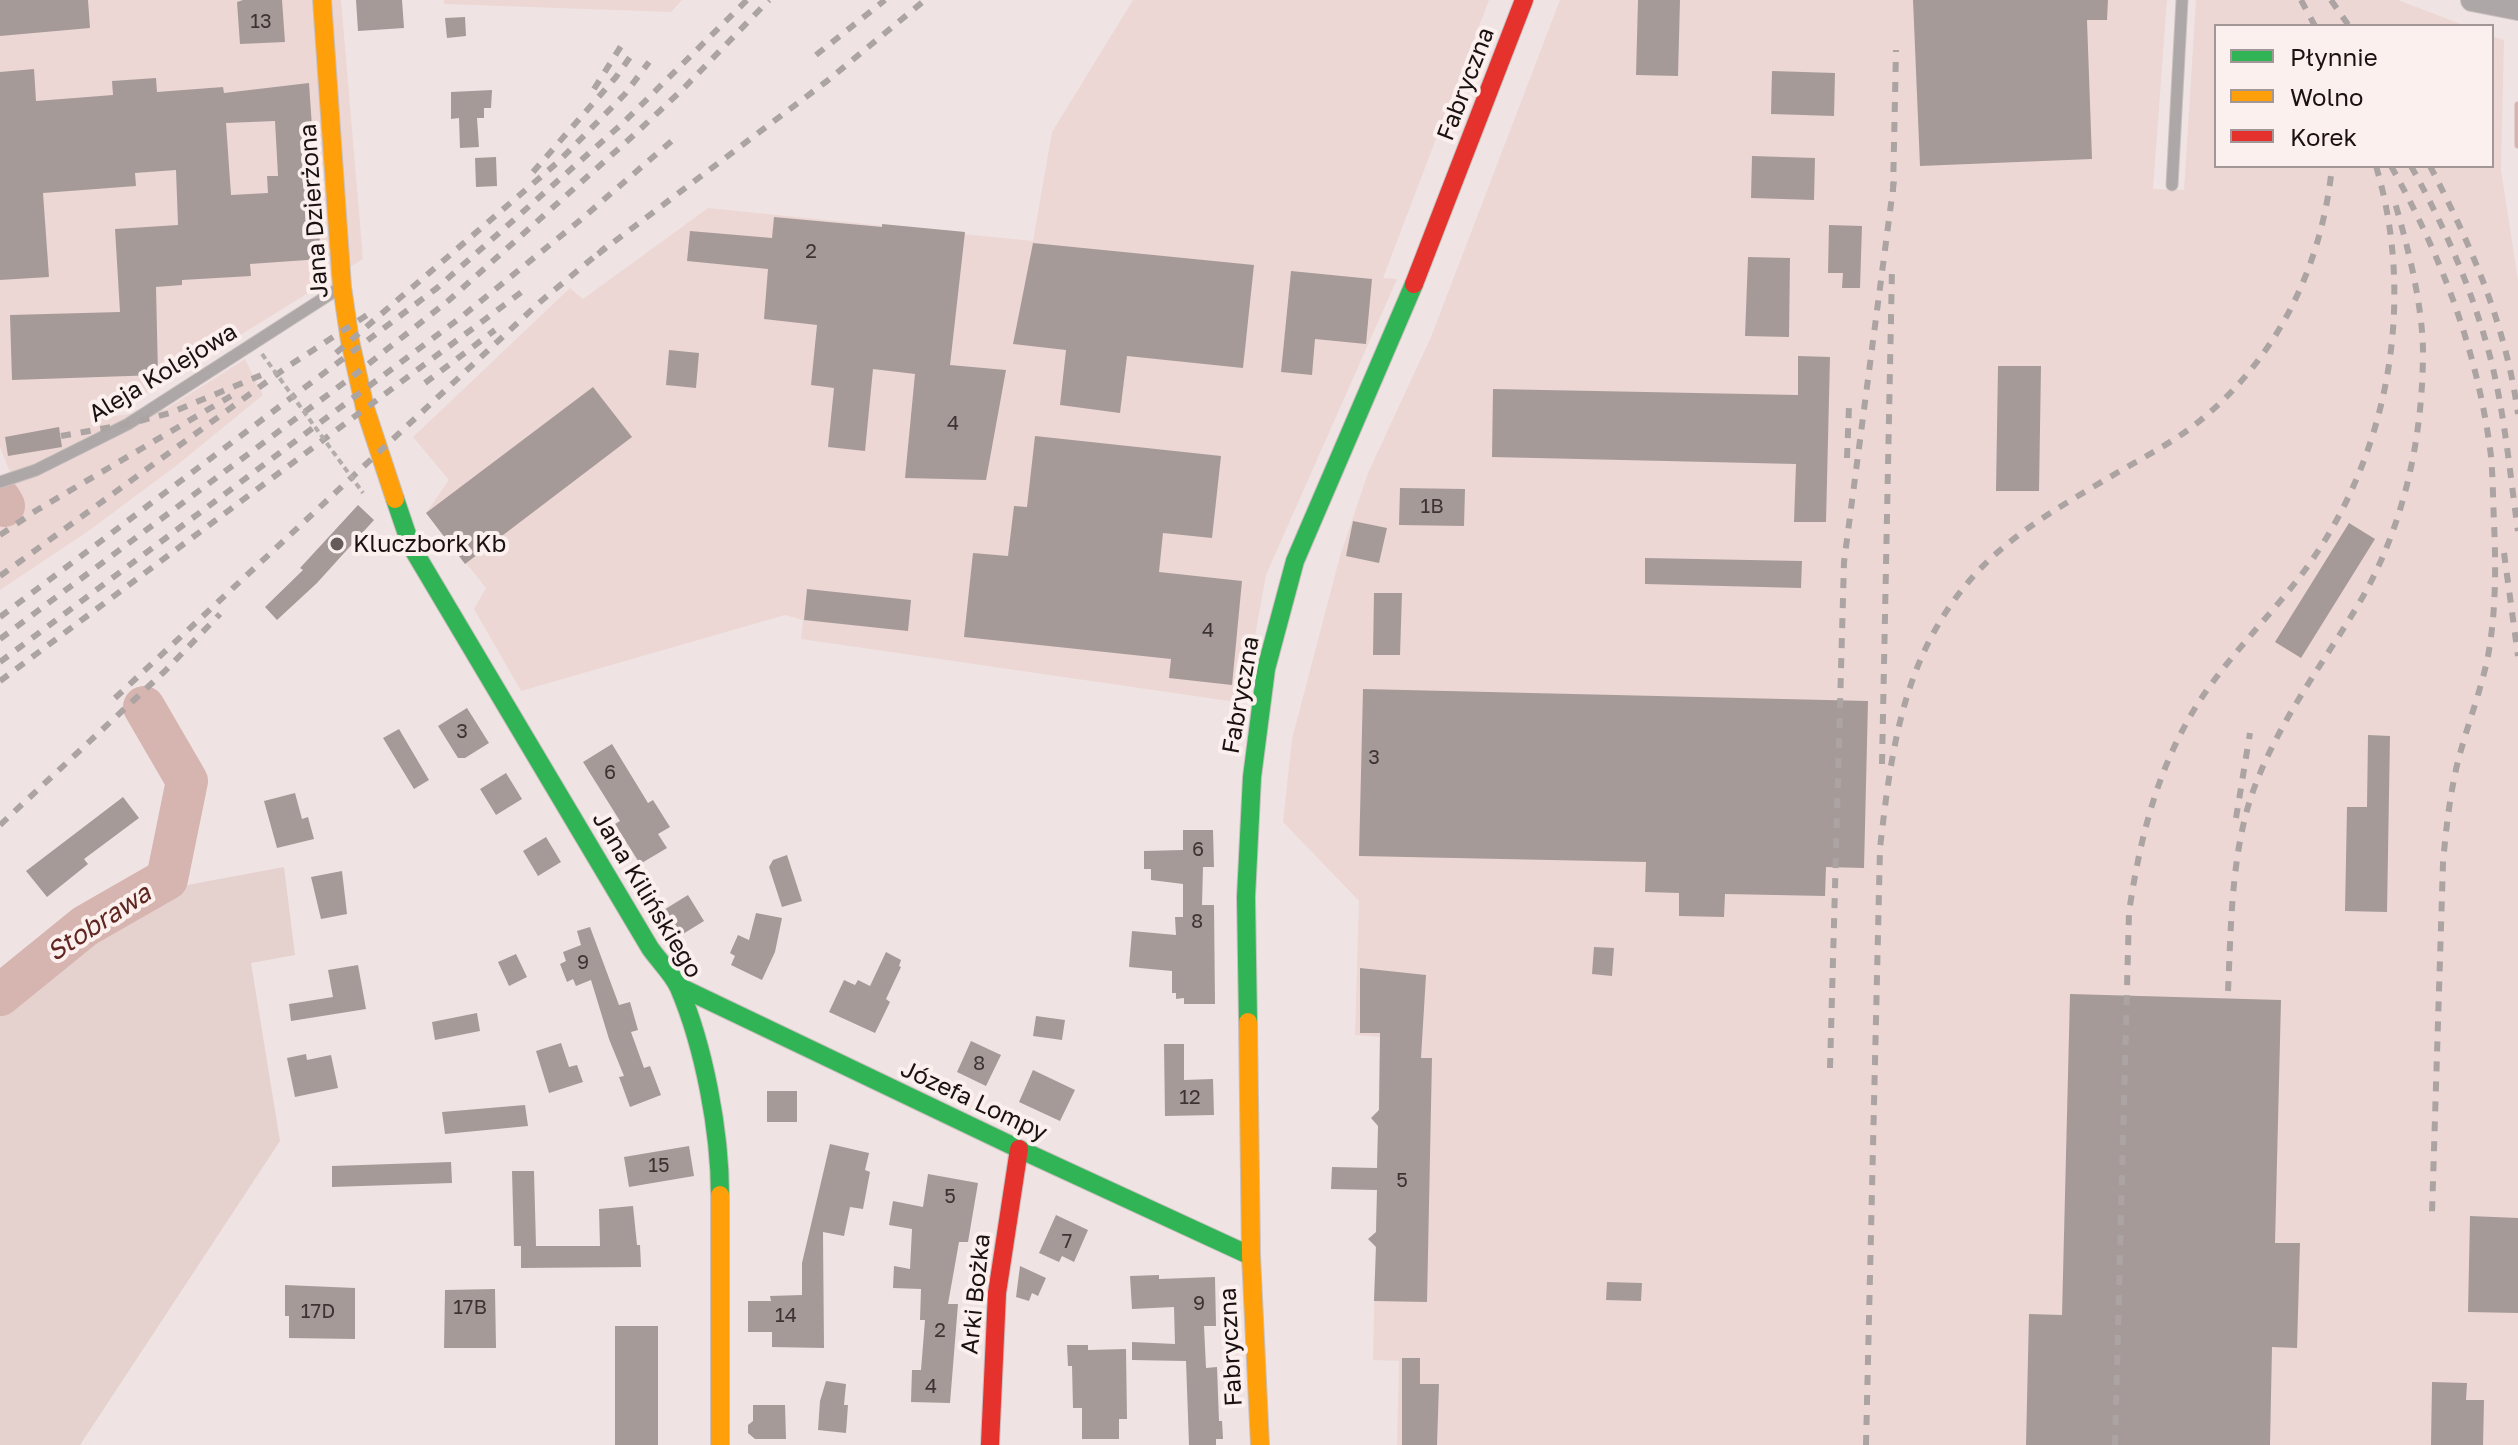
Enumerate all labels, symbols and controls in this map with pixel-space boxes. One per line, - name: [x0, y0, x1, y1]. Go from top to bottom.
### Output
- house number: 13: [250, 10, 272, 34]
- street label: Fabryczna: [1431, 23, 1501, 145]
- legend: [2214, 24, 2494, 168]
- text: Płynnie: [2290, 42, 2378, 71]
- text: Wolno: [2290, 82, 2363, 111]
- text: Korek: [2290, 122, 2357, 151]
- street label: Jana Dzierżona: [294, 123, 334, 299]
- house number: 2: [805, 240, 817, 264]
- street label: Aleja Kolejowa: [84, 317, 242, 429]
- house number: 4: [947, 412, 959, 436]
- house number: 1B: [1420, 495, 1444, 519]
- place label: Kluczbork Kb: [353, 530, 506, 558]
- marker: Kluczbork Kb: [328, 535, 346, 553]
- house number: 4: [1202, 619, 1214, 643]
- street label: Fabryczna: [1217, 634, 1265, 756]
- house number: 3: [456, 720, 468, 744]
- house number: 3: [1368, 746, 1380, 770]
- house number: 6: [604, 761, 616, 785]
- street label: Jana Kilińskiego: [586, 807, 708, 983]
- house number: 6: [1192, 838, 1204, 862]
- water label: Stobrawa: [41, 878, 157, 968]
- house number: 8: [1191, 910, 1203, 934]
- house number: 9: [577, 951, 589, 975]
- house number: 8: [973, 1052, 985, 1076]
- street label: Józefa Lompy: [896, 1055, 1052, 1147]
- house number: 12: [1179, 1086, 1201, 1110]
- house number: 15: [648, 1154, 670, 1178]
- house number: 5: [1396, 1169, 1408, 1193]
- house number: 5: [944, 1185, 956, 1209]
- house number: 7: [1062, 1230, 1072, 1254]
- street label: Arki Bożka: [955, 1232, 997, 1356]
- street label: Fabryczna: [1214, 1287, 1248, 1407]
- house number: 9: [1193, 1292, 1205, 1316]
- house number: 17B: [453, 1296, 487, 1320]
- house number: 17D: [301, 1300, 335, 1324]
- house number: 14: [775, 1304, 797, 1328]
- house number: 2: [934, 1319, 946, 1343]
- house number: 4: [925, 1375, 937, 1399]

